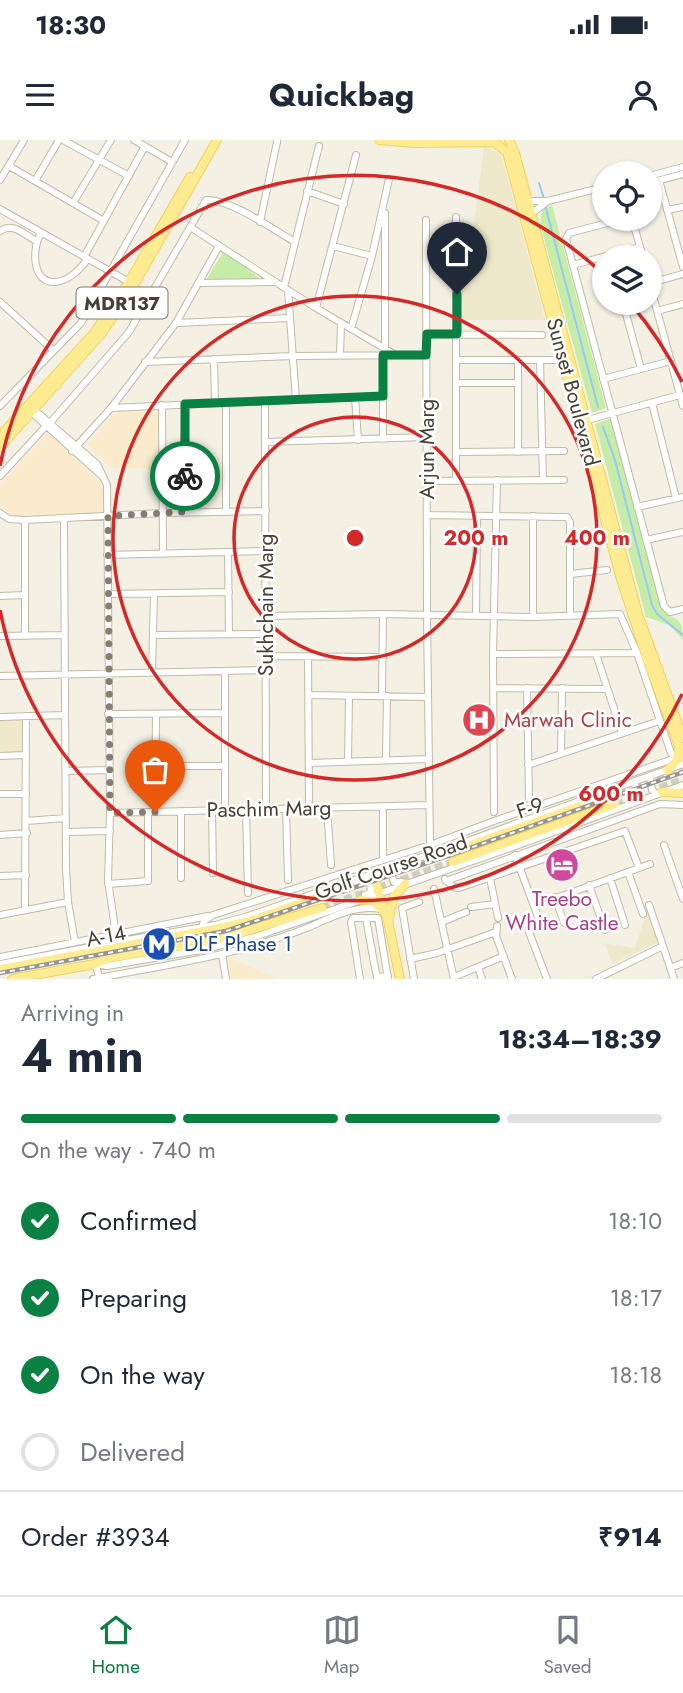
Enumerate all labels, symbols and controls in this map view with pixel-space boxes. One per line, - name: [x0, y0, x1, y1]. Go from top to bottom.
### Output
- text: 18:30: [35, 6, 106, 44]
- text: Quickbag: [269, 72, 414, 118]
- icon: menu: [21, 76, 59, 114]
- icon: person: [624, 76, 662, 114]
- map controls: [592, 161, 662, 315]
- button: locate: [592, 161, 662, 231]
- pin: [427, 222, 487, 294]
- icon: home: [438, 233, 476, 271]
- button: layers: [592, 245, 662, 315]
- road number: MDR137: [76, 288, 168, 318]
- street label: Sunset Boulevard: [539, 315, 607, 469]
- street label: Arjun Marg: [412, 399, 442, 499]
- courier: [150, 441, 220, 511]
- icon: bike: [166, 457, 204, 495]
- text: 200 m: [443, 523, 509, 553]
- text: 400 m: [564, 523, 630, 553]
- centre of rings: [343, 526, 367, 550]
- street label: Sukhchain Marg: [251, 534, 281, 676]
- hospital icon: Marwah Clinic: [460, 701, 498, 739]
- place label: Marwah Clinic: [504, 705, 632, 735]
- pin: [125, 740, 185, 812]
- icon: bag: [136, 751, 174, 789]
- text: 600 m: [578, 779, 644, 809]
- street label: F-9: [512, 789, 548, 827]
- street label: Paschim Marg: [206, 793, 332, 825]
- street label: Golf Course Road: [311, 827, 471, 907]
- hotel icon: Treebo White Castle: [543, 846, 581, 884]
- place label: Treebo White Castle: [505, 884, 619, 938]
- street label: A-14: [84, 917, 128, 955]
- metro station icon: DLF Phase 1: [140, 925, 178, 963]
- place label: DLF Phase 1: [184, 929, 292, 959]
- text: Arriving in: [21, 996, 124, 1030]
- text: 18:34–18:39: [498, 1020, 662, 1058]
- text: 4 min: [21, 1023, 144, 1089]
- text: On the way · 740 m: [21, 1133, 216, 1167]
- icon: check: [21, 1202, 59, 1240]
- text: Confirmed: [80, 1202, 197, 1240]
- text: 18:10: [608, 1204, 662, 1238]
- icon: check: [21, 1279, 59, 1317]
- text: Preparing: [80, 1279, 187, 1317]
- text: 18:17: [610, 1281, 662, 1315]
- icon: check: [21, 1356, 59, 1394]
- text: On the way: [80, 1356, 205, 1394]
- text: 18:18: [609, 1358, 662, 1392]
- text: Delivered: [80, 1433, 185, 1471]
- text: Order #3934: [21, 1518, 170, 1556]
- text: ₹914: [598, 1518, 662, 1556]
- tab: Home: [91, 1611, 140, 1680]
- tab: Map: [323, 1611, 361, 1680]
- tab: Saved: [543, 1611, 592, 1680]

